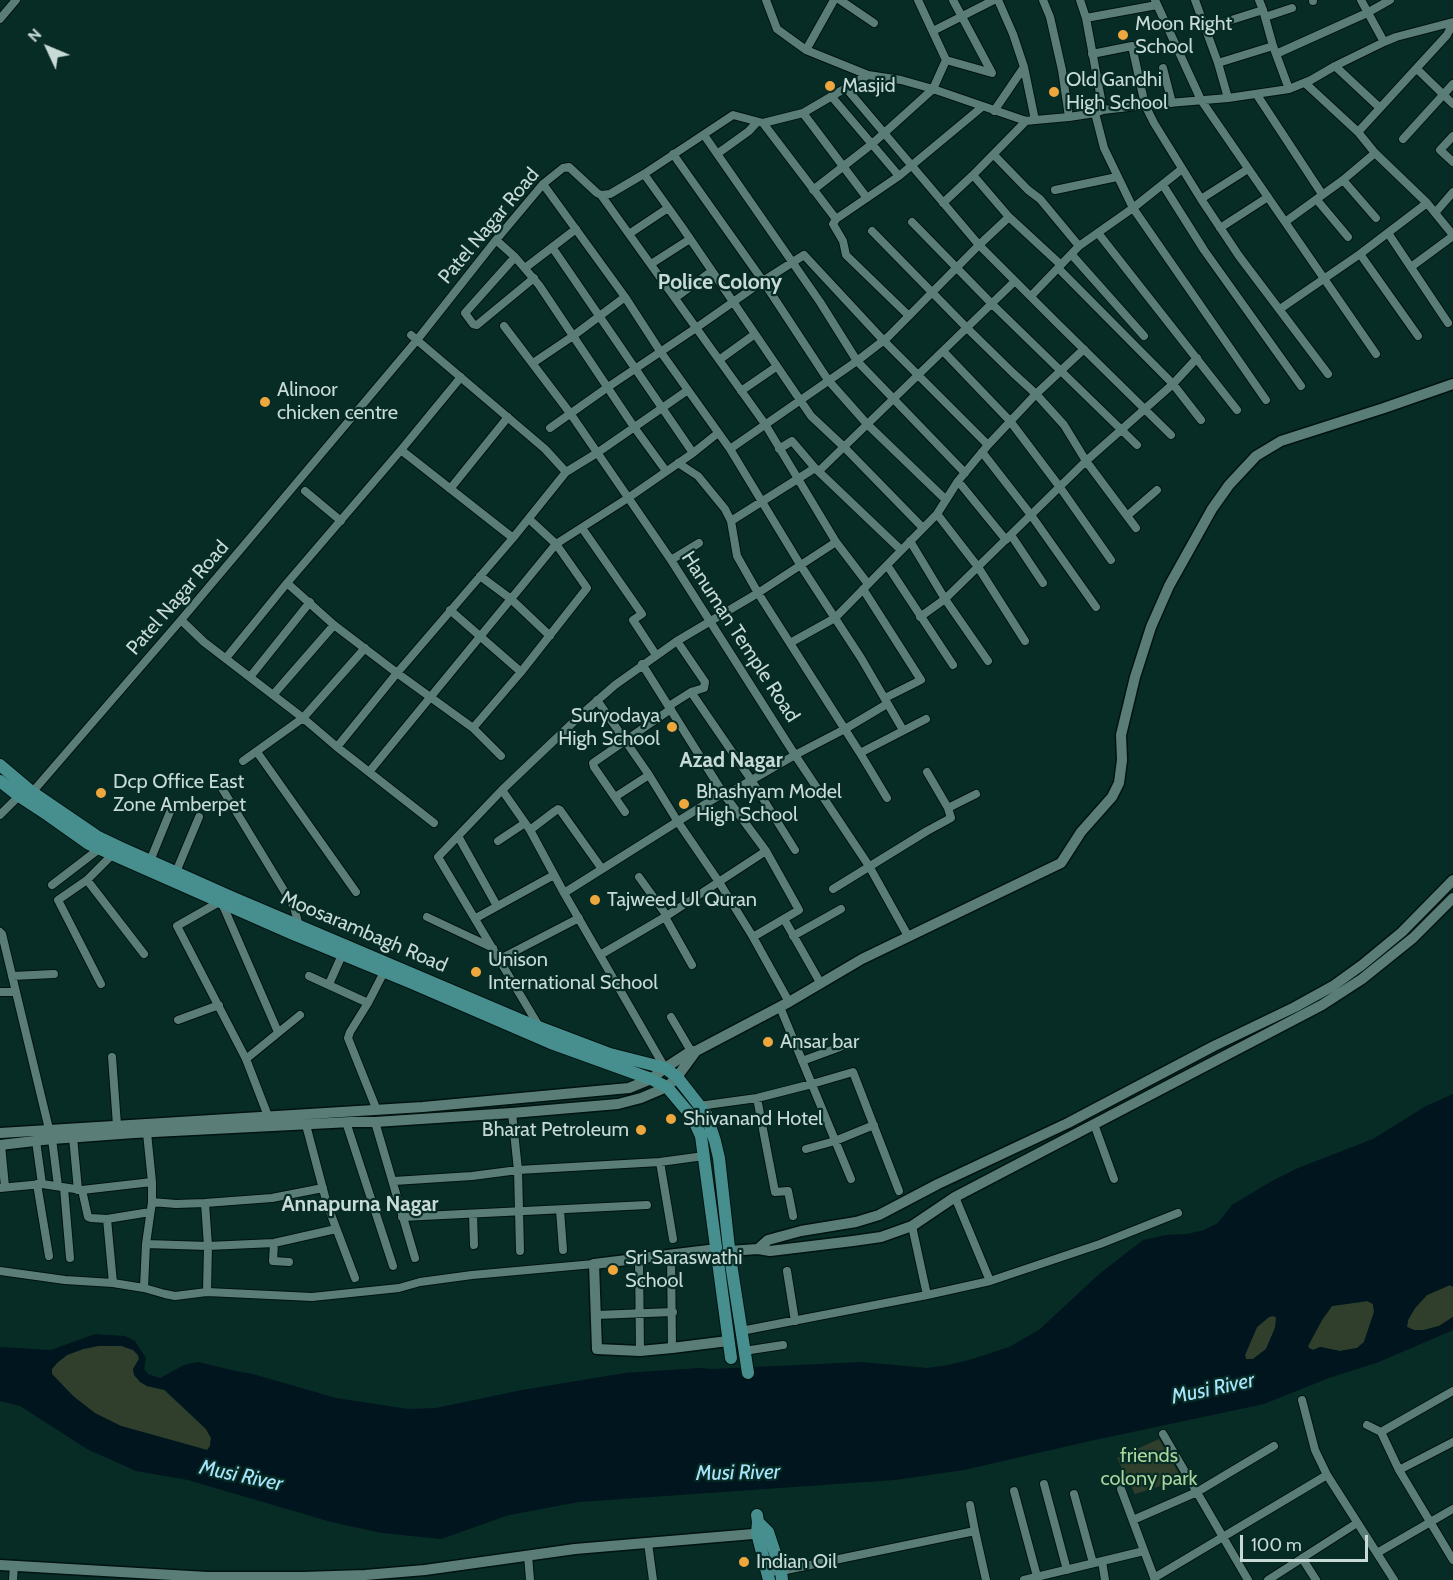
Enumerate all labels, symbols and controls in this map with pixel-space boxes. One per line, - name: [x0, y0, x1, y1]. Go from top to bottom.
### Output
- place label: Moon Right School: [1135, 12, 1232, 59]
- north arrow: [18, 18, 78, 78]
- text: N: [24, 24, 45, 46]
- marker: Moon Right School: [1116, 28, 1130, 42]
- place label: Old Gandhi High School: [1066, 68, 1168, 115]
- place label: Masjid: [842, 74, 896, 98]
- marker: Masjid: [823, 79, 837, 93]
- marker: Old Gandhi High School: [1047, 85, 1061, 99]
- street label: Patel Nagar Road: [434, 163, 544, 289]
- district label: Police Colony: [658, 270, 782, 296]
- place label: Alinoor chicken centre: [277, 378, 398, 425]
- marker: Alinoor chicken centre: [258, 395, 272, 409]
- street label: Patel Nagar Road: [122, 536, 234, 660]
- street label: Hanuman Temple Road: [676, 547, 804, 727]
- place label: Suryodaya High School: [558, 704, 660, 751]
- marker: Suryodaya High School: [665, 720, 679, 734]
- district label: Azad Nagar: [679, 748, 783, 774]
- place label: Dcp Office East Zone Amberpet: [113, 770, 246, 817]
- place label: Bhashyam Model High School: [696, 780, 842, 827]
- marker: Dcp Office East Zone Amberpet: [94, 786, 108, 800]
- marker: Bhashyam Model High School: [677, 797, 691, 811]
- street label: Moosarambagh Road: [277, 886, 451, 978]
- place label: Tajweed Ul Quran: [607, 888, 757, 912]
- marker: Tajweed Ul Quran: [588, 893, 602, 907]
- place label: Unison International School: [488, 948, 658, 995]
- marker: Unison International School: [469, 965, 483, 979]
- place label: Ansar bar: [780, 1030, 859, 1054]
- marker: Ansar bar: [761, 1035, 775, 1049]
- place label: Shivanand Hotel: [683, 1107, 823, 1131]
- marker: Shivanand Hotel: [664, 1112, 678, 1126]
- place label: Bharat Petroleum: [482, 1118, 629, 1142]
- marker: Bharat Petroleum: [634, 1123, 648, 1137]
- district label: Annapurna Nagar: [281, 1192, 439, 1218]
- place label: Sri Saraswathi School: [625, 1246, 743, 1293]
- marker: Sri Saraswathi School: [606, 1263, 620, 1277]
- water label: Musi River: [1169, 1368, 1257, 1410]
- park label: friends colony park: [1100, 1444, 1198, 1491]
- water label: Musi River: [197, 1455, 285, 1497]
- water label: Musi River: [696, 1460, 780, 1486]
- scale bar: [1243, 1523, 1370, 1561]
- text: 100 m: [1251, 1534, 1302, 1556]
- place label: Indian Oil: [756, 1550, 837, 1574]
- marker: Indian Oil: [737, 1555, 751, 1569]

